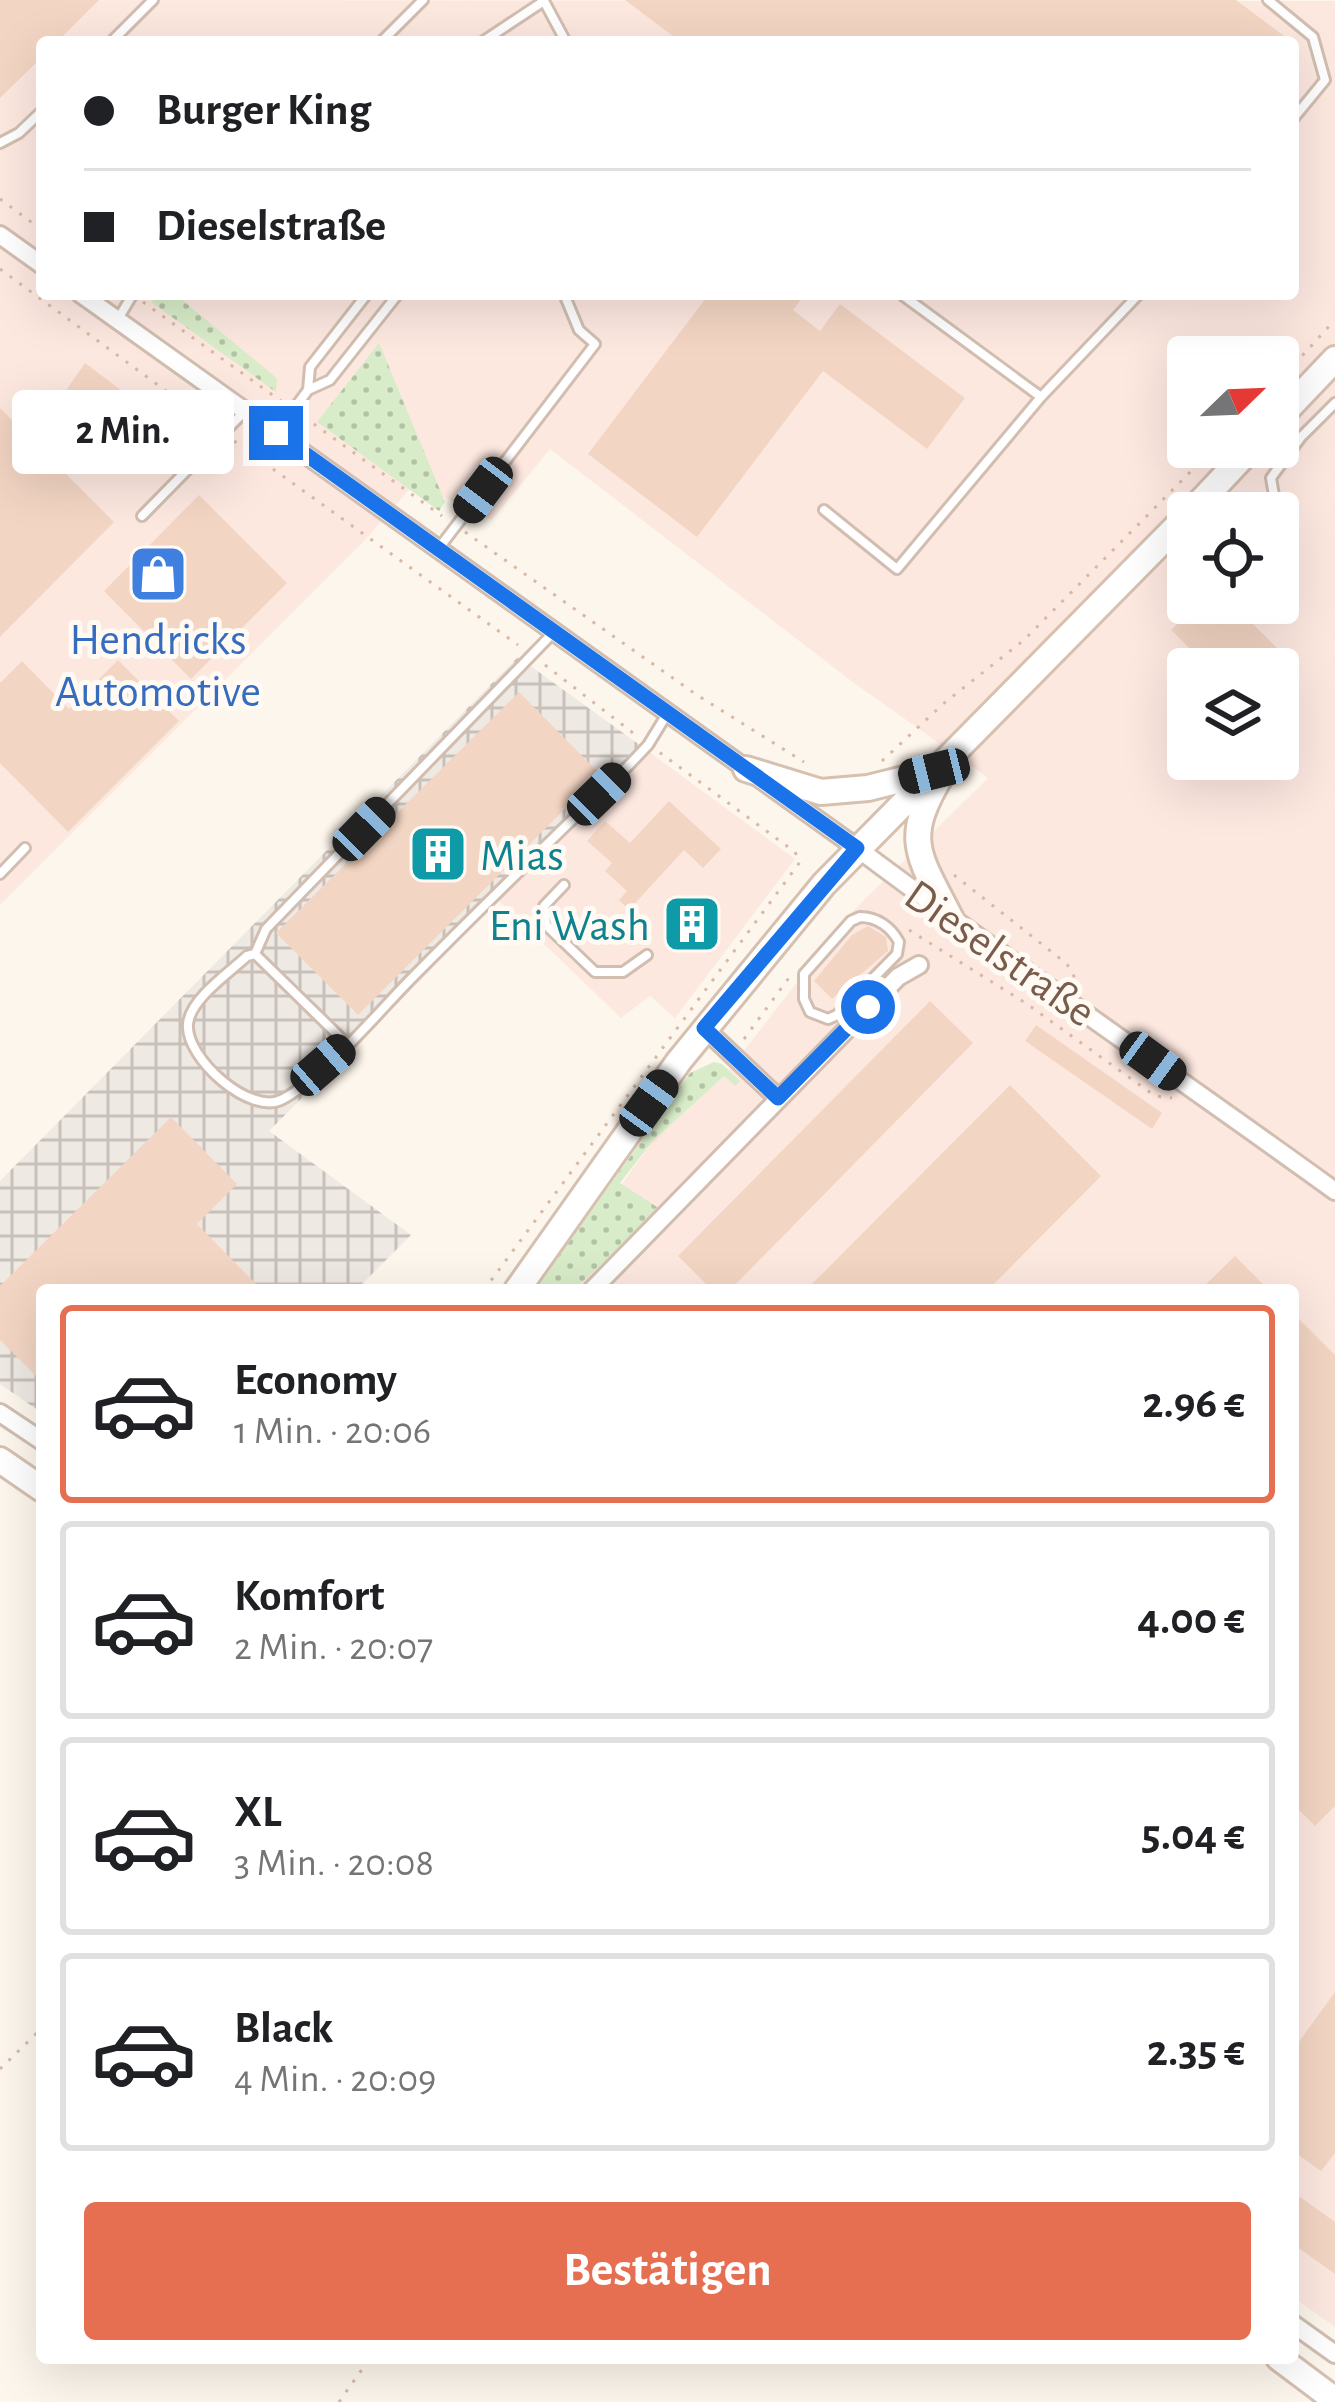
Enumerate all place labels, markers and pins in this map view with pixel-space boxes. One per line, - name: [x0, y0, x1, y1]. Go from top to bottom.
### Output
- shop icon: Hendricks Automotive: [127, 543, 189, 605]
- place label: Hendricks Automotive: [55, 618, 261, 715]
- building icon: Mias: [407, 823, 469, 885]
- place label: Mias: [480, 834, 564, 879]
- building icon: Eni Wash: [661, 893, 723, 955]
- place label: Eni Wash: [489, 904, 650, 949]

